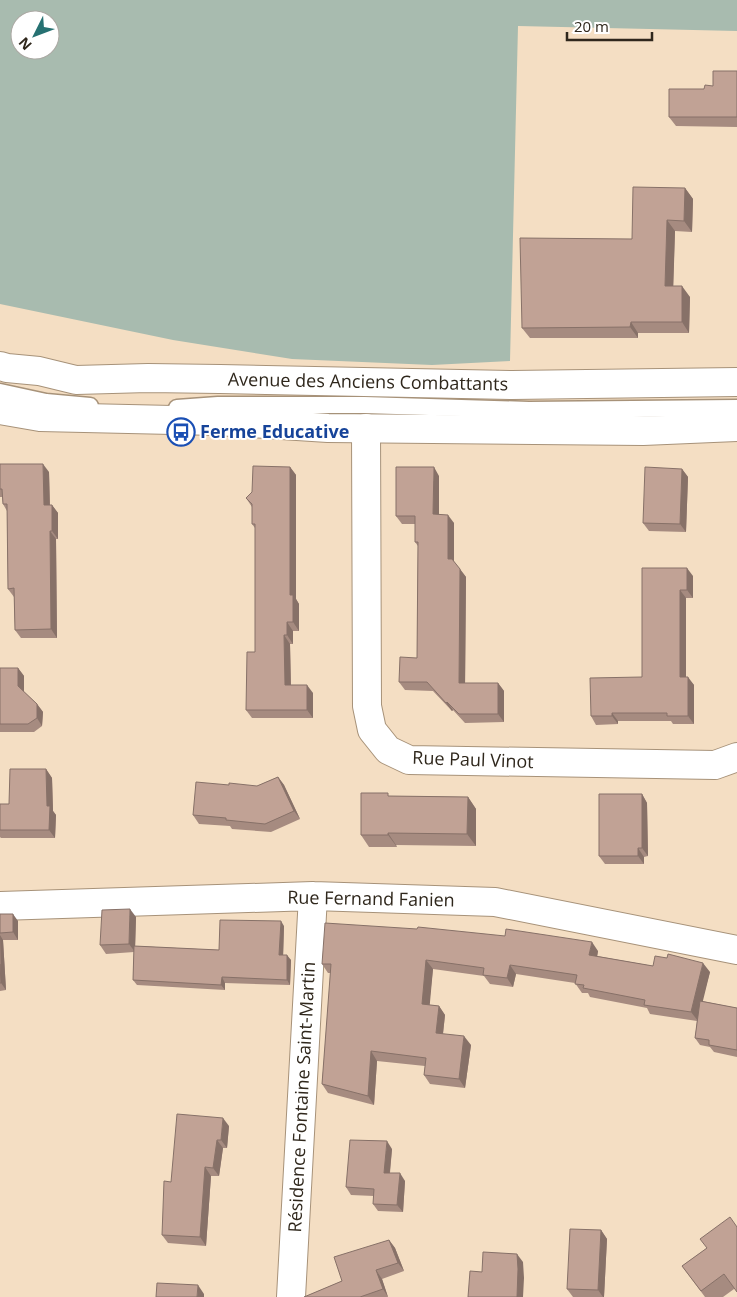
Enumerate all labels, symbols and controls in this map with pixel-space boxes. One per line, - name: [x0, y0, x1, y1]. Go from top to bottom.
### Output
- north arrow: [10, 10, 60, 60]
- scale bar: [567, 10, 652, 42]
- text: 20 m: [574, 16, 609, 36]
- text: N: [14, 33, 36, 55]
- street label: Avenue des Anciens Combattants: [228, 367, 508, 395]
- bus stop icon: Ferme Educative: [166, 417, 196, 447]
- place label: Ferme Educative: [200, 419, 349, 443]
- street label: Rue Paul Vinot: [412, 745, 534, 773]
- street label: Rue Fernand Fanien: [287, 885, 455, 911]
- street label: Résidence Fontaine Saint-Martin: [282, 961, 320, 1233]

